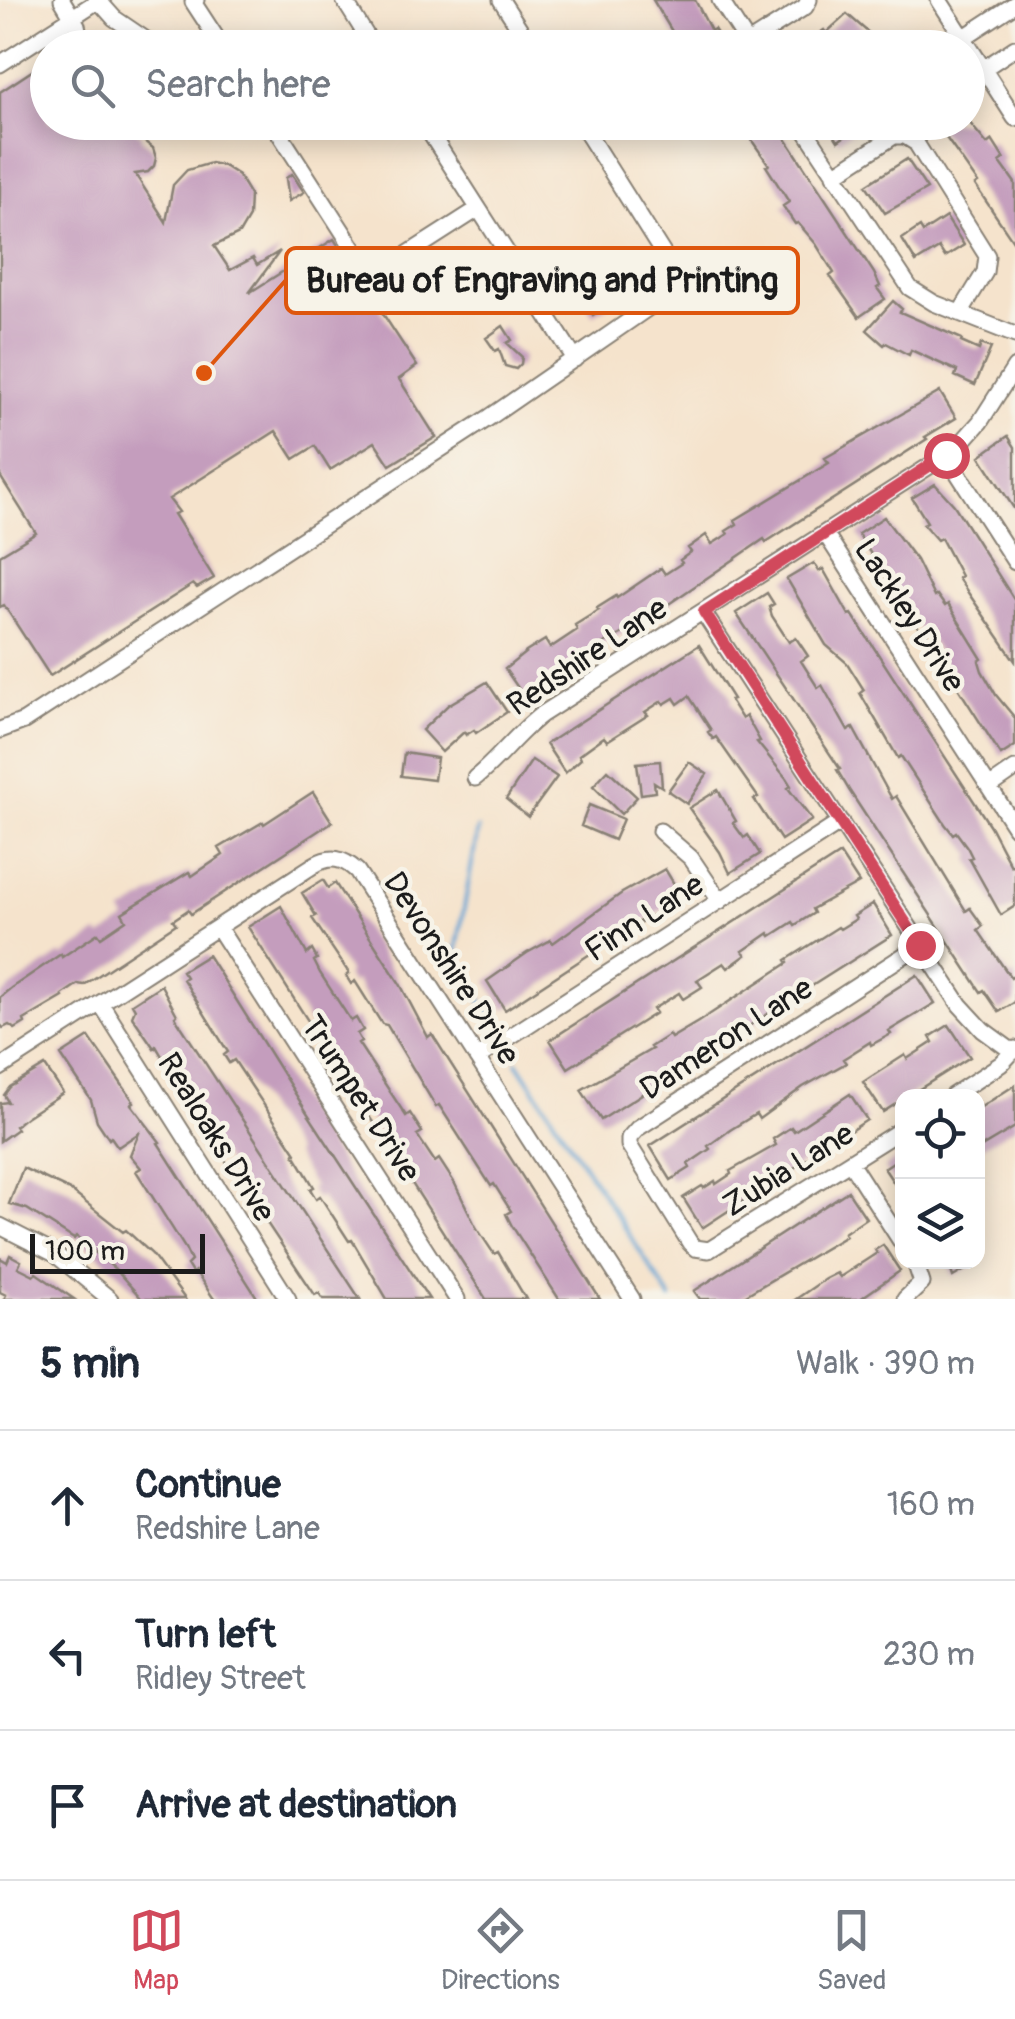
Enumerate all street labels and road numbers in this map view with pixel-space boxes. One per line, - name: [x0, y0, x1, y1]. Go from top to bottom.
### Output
- street label: Lackley Drive: [845, 531, 974, 700]
- street label: Redshire Lane: [500, 588, 675, 725]
- street label: Devonshire Drive: [374, 865, 528, 1073]
- street label: Finn Lane: [578, 865, 712, 971]
- street label: Dameron Lane: [633, 968, 821, 1109]
- street label: Trumpet Drive: [291, 1008, 429, 1190]
- street label: Realoaks Drive: [148, 1046, 284, 1230]
- street label: Zubia Lane: [716, 1114, 862, 1226]

